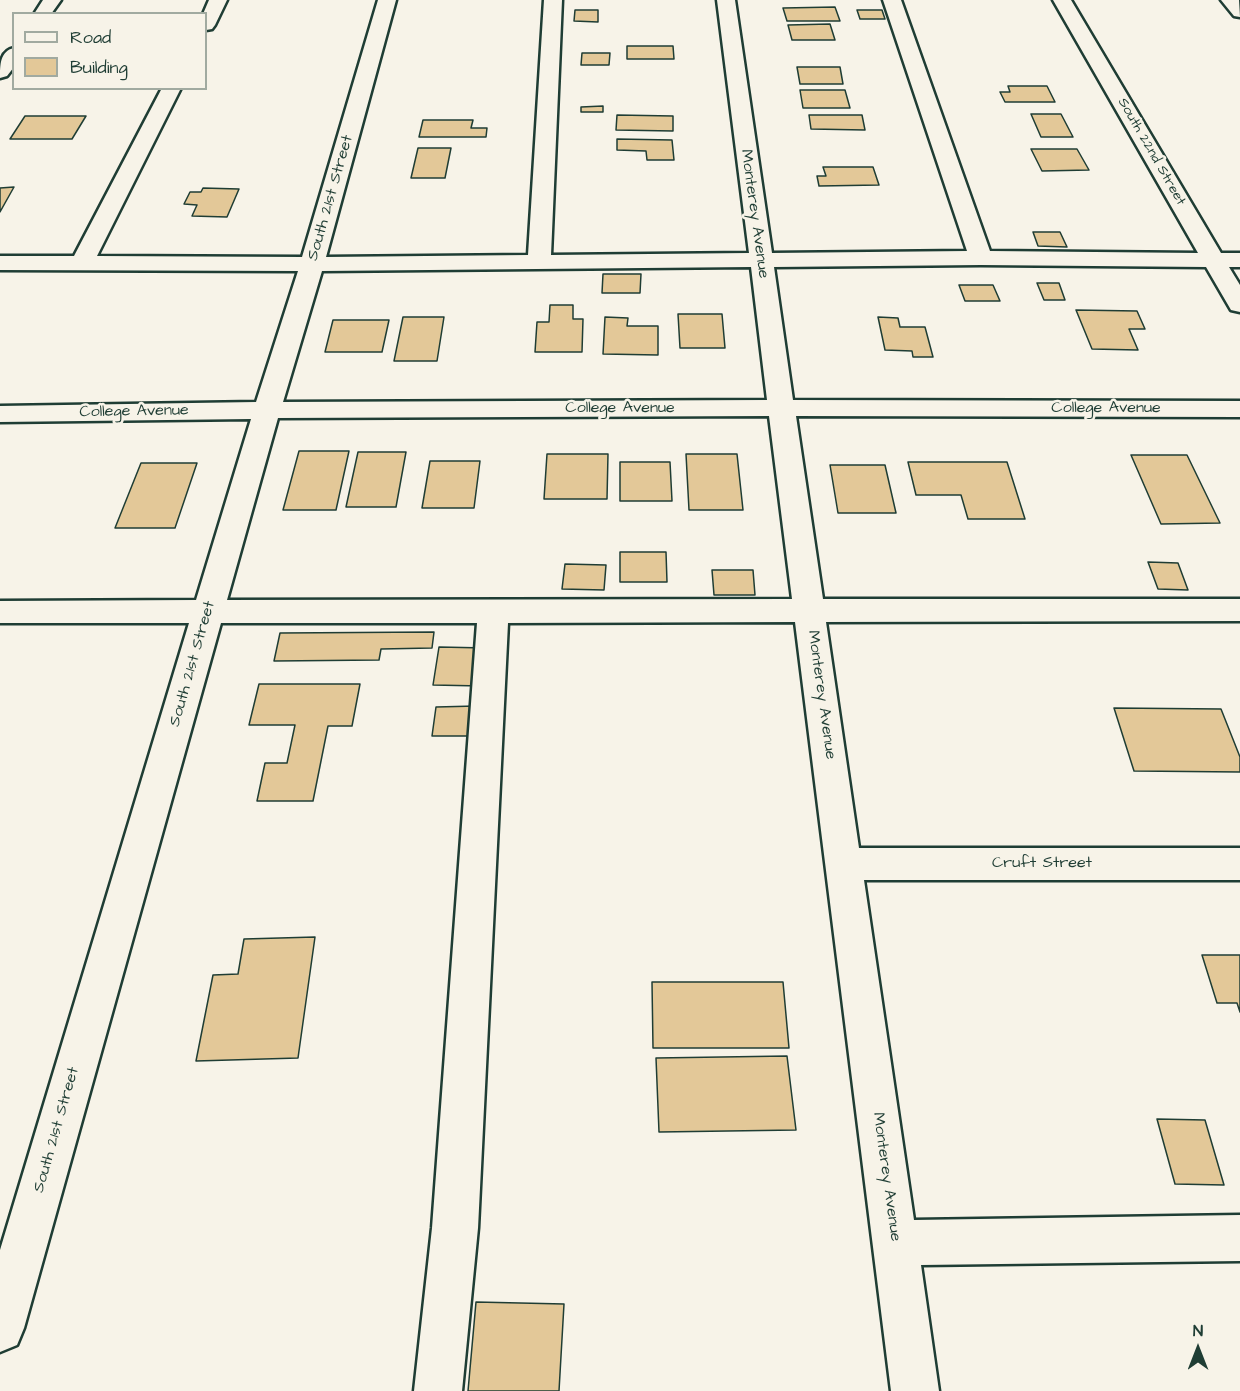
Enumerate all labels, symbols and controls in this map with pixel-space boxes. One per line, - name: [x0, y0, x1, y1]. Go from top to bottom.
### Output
- legend: [12, 12, 207, 90]
- text: Road: [70, 25, 111, 50]
- text: Building: [70, 55, 128, 80]
- street label: South 22nd Street: [1113, 95, 1189, 209]
- street label: South 21st Street: [304, 133, 358, 263]
- street label: Monterey Avenue: [735, 148, 773, 280]
- street label: College Avenue: [565, 399, 675, 419]
- street label: College Avenue: [1051, 399, 1161, 419]
- street label: College Avenue: [79, 401, 189, 423]
- street label: South 21st Street: [166, 599, 220, 729]
- street label: Monterey Avenue: [802, 629, 840, 761]
- street label: Cruft Street: [992, 854, 1092, 874]
- street label: South 21st Street: [30, 1065, 84, 1195]
- street label: Monterey Avenue: [867, 1111, 905, 1243]
- north arrow: [1168, 1319, 1228, 1379]
- text: N: [1193, 1320, 1203, 1342]

